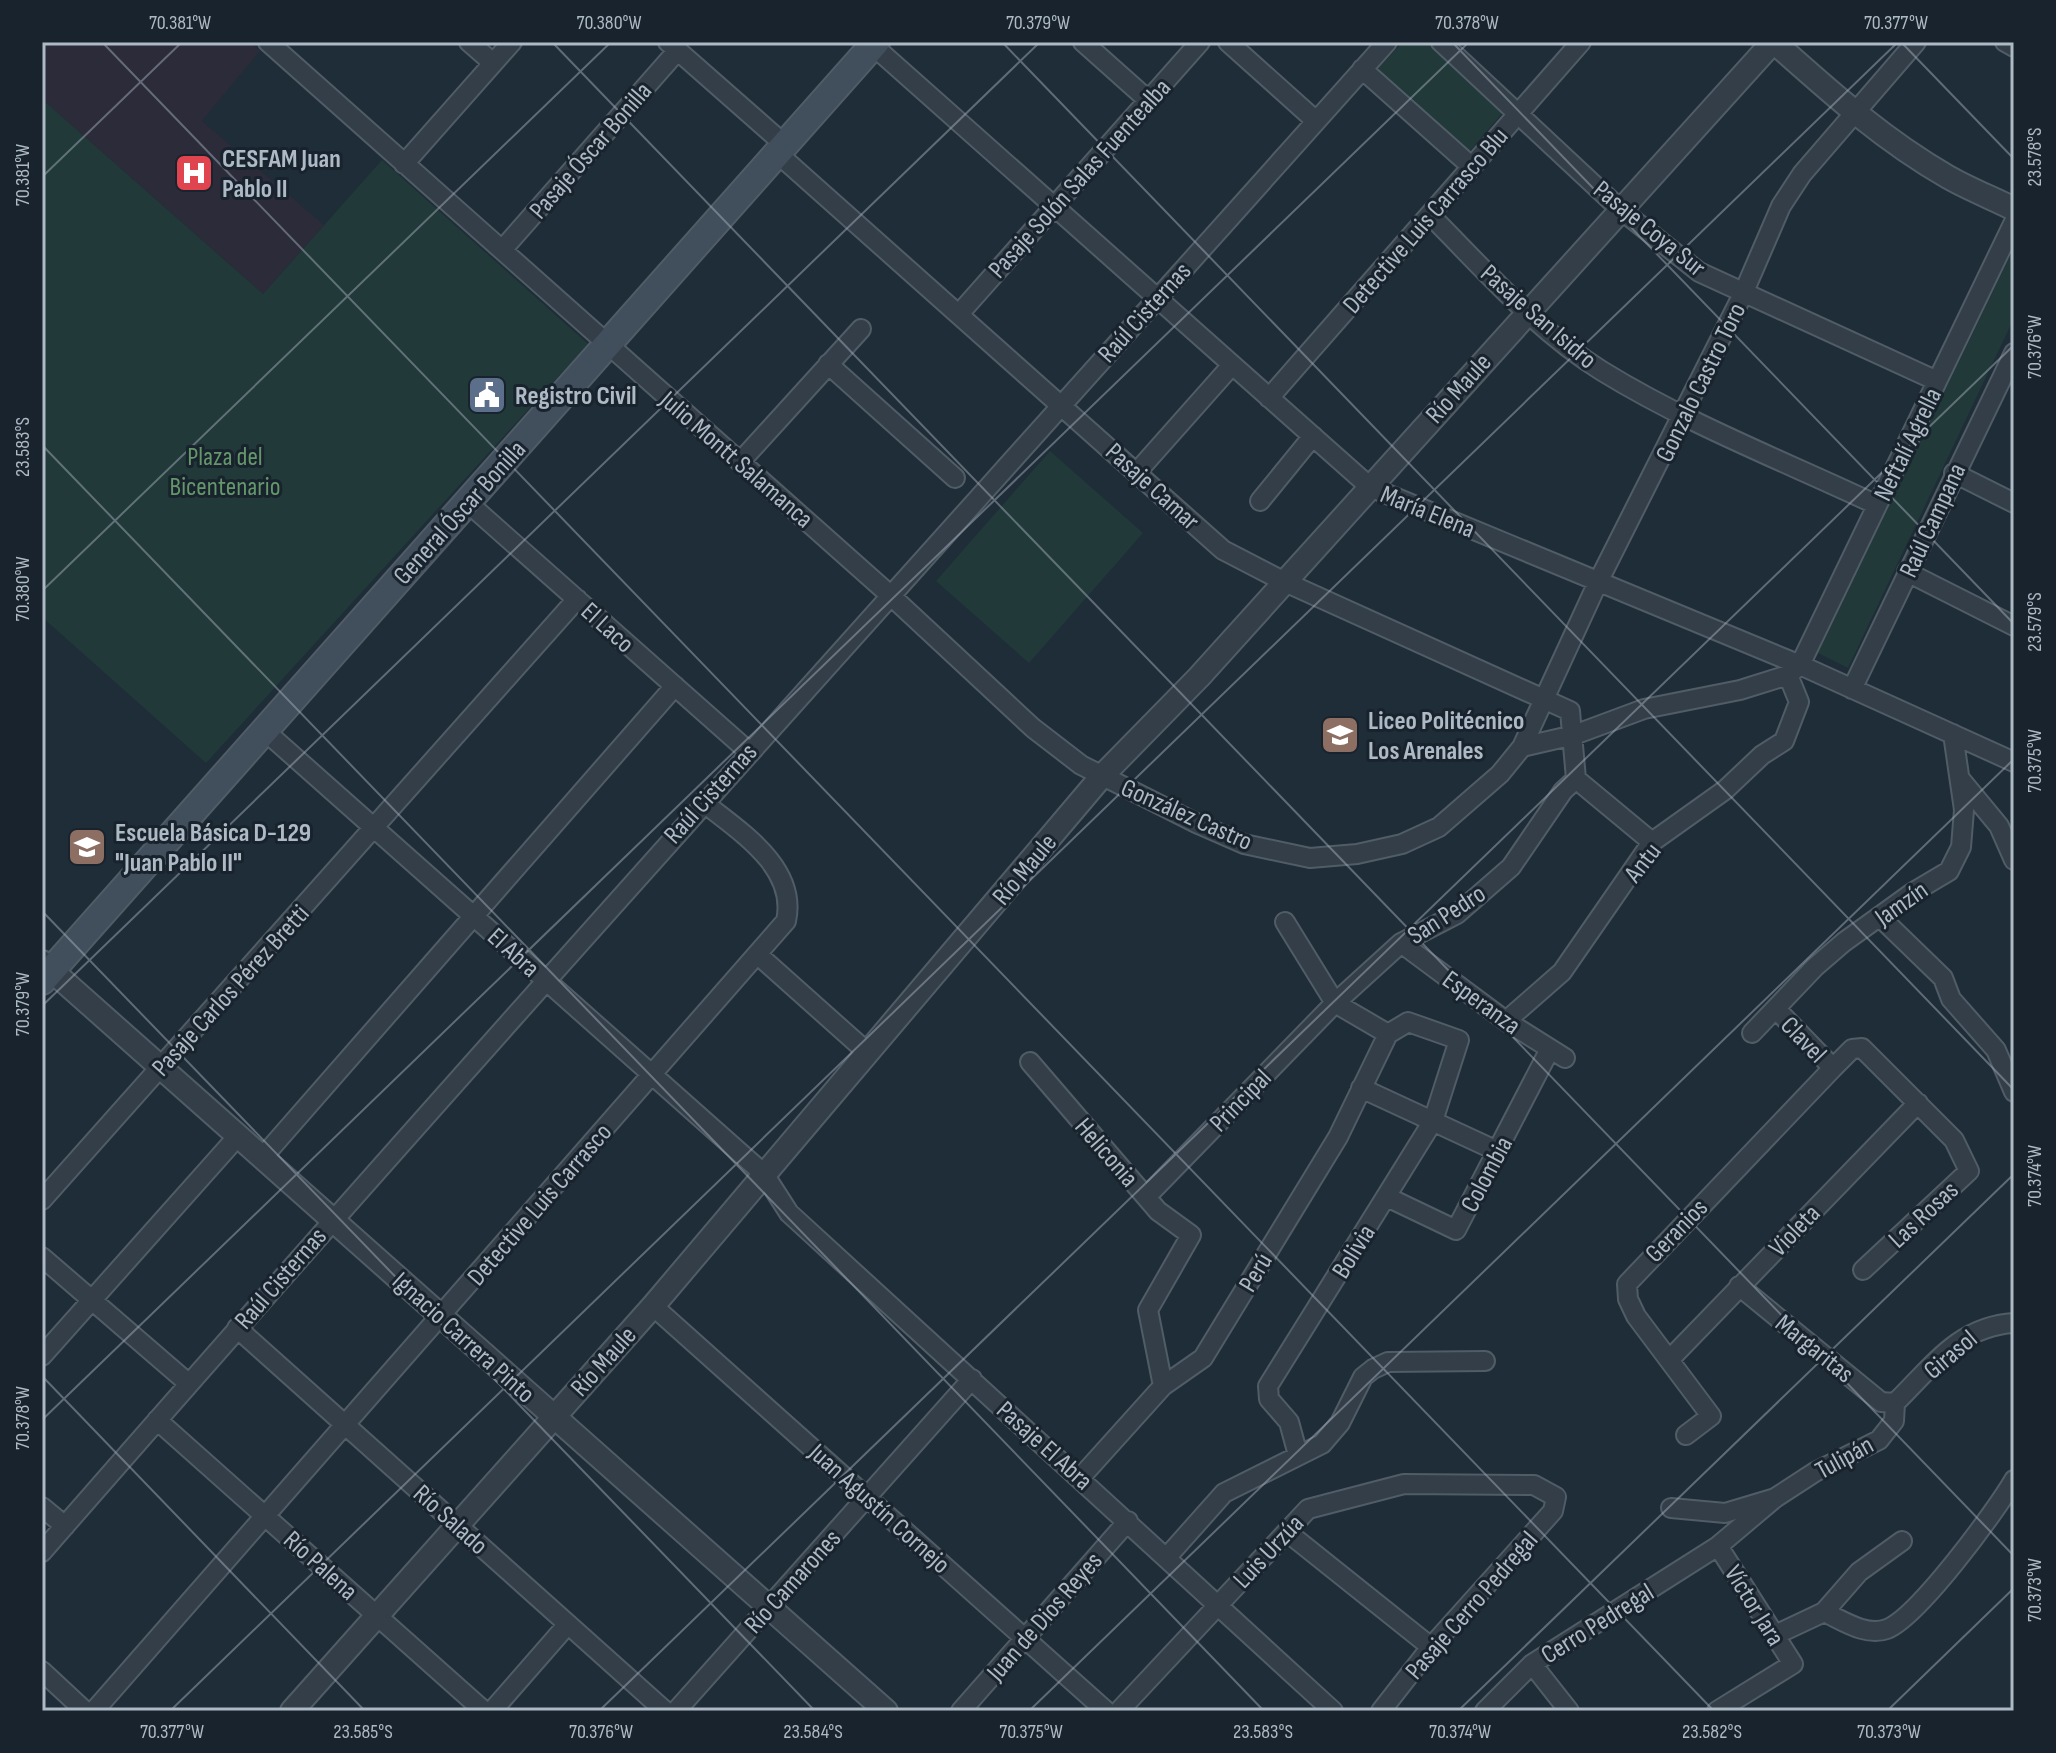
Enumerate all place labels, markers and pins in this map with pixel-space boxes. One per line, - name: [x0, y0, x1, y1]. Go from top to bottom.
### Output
- place label: CESFAM Juan Pablo II: [222, 144, 341, 205]
- hospital icon: CESFAM Juan Pablo II: [173, 152, 215, 194]
- public building icon: Registro Civil: [466, 374, 508, 416]
- place label: Registro Civil: [515, 381, 637, 412]
- place label: Liceo Politécnico Los Arenales: [1368, 706, 1524, 767]
- school or university icon: Liceo Politécnico Los Arenales: [1319, 714, 1361, 756]
- place label: Escuela Básica D-129 "Juan Pablo II": [115, 818, 311, 879]
- school or university icon: Escuela Básica D-129 "Juan Pablo II": [66, 826, 108, 868]

